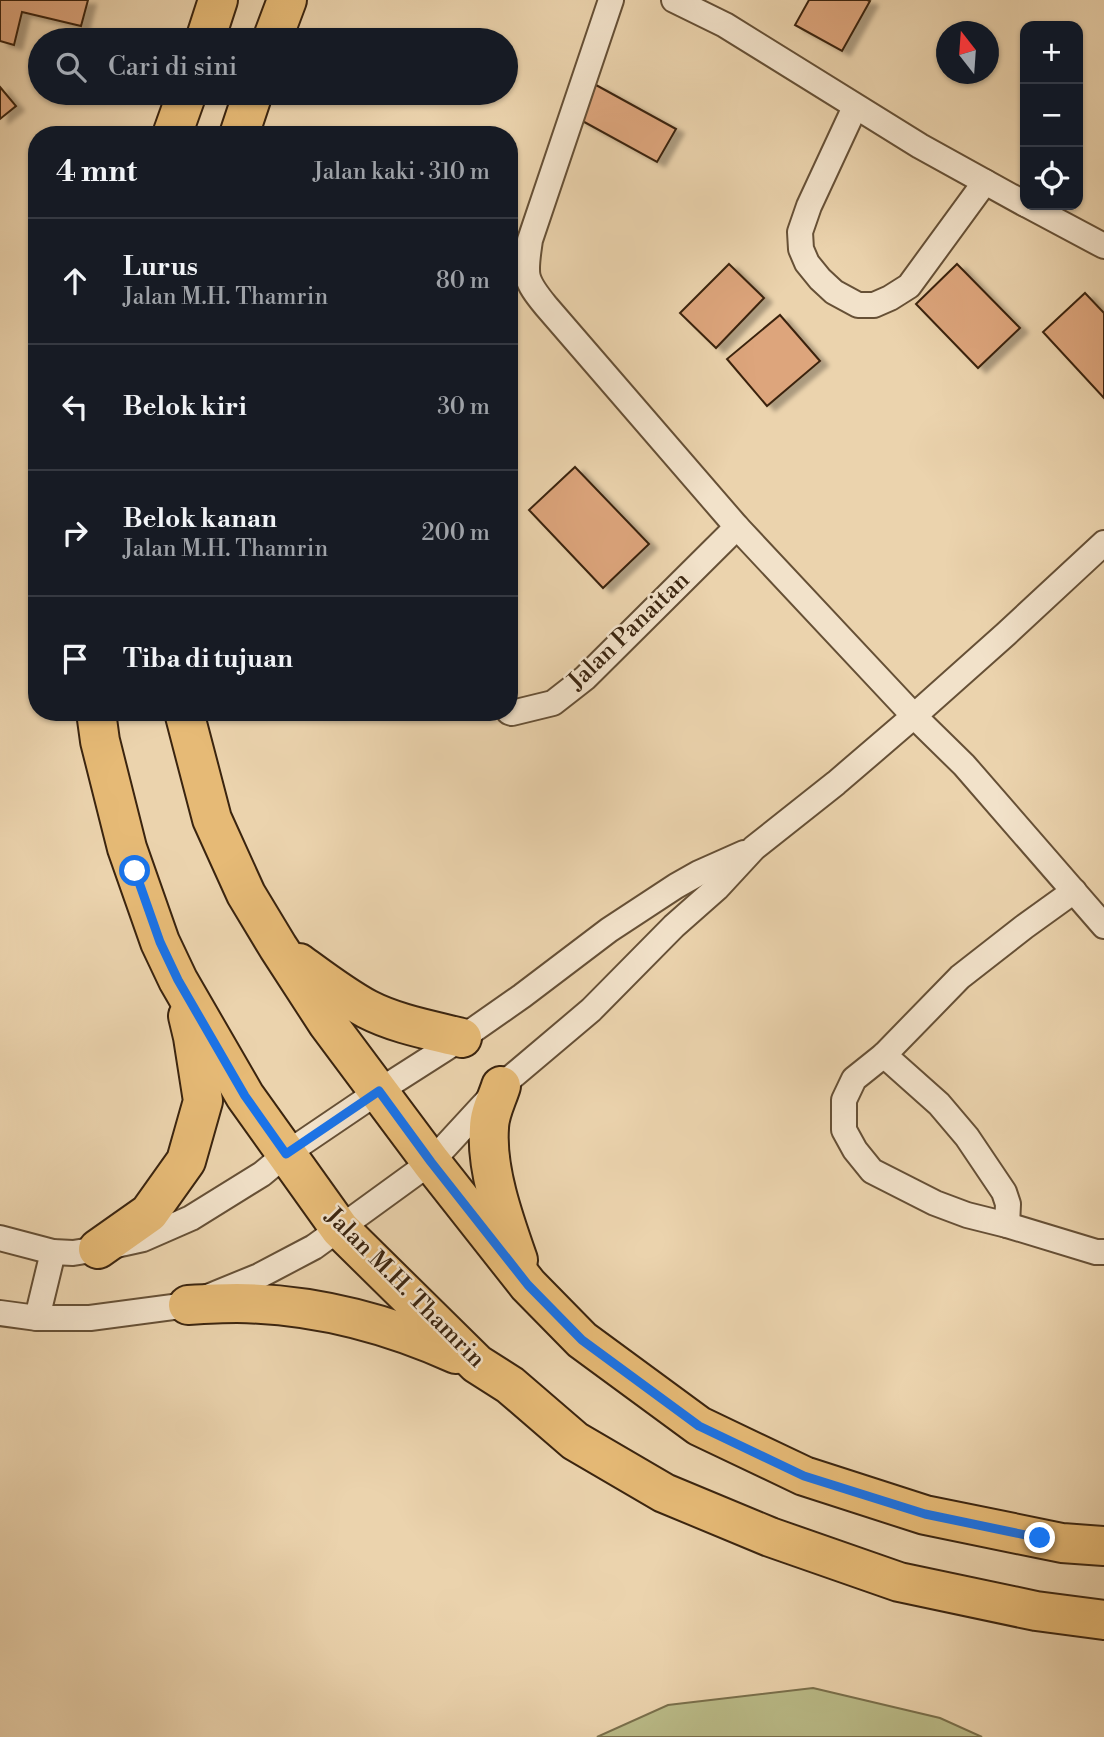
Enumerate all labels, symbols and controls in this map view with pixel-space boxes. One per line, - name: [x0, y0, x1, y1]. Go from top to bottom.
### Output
- north arrow: [936, 21, 999, 84]
- map controls: [1020, 21, 1083, 210]
- button: +: [1020, 21, 1083, 84]
- search box: [28, 28, 518, 105]
- icon: search: [52, 48, 90, 86]
- text: Cari di sini: [108, 51, 237, 83]
- button: −: [1020, 84, 1083, 147]
- button: locate: [1020, 147, 1083, 210]
- text: 4 mnt: [56, 153, 137, 191]
- text: Jalan kaki · 310 m: [313, 158, 490, 186]
- text: Lurus: [123, 251, 198, 283]
- icon: ahead: [56, 262, 94, 300]
- text: 80 m: [436, 267, 490, 295]
- text: Jalan M.H. Thamrin: [123, 283, 328, 311]
- icon: left: [56, 388, 94, 426]
- text: Belok kiri: [123, 391, 247, 423]
- text: 30 m: [437, 393, 490, 421]
- text: Belok kanan: [123, 503, 277, 535]
- icon: right: [56, 514, 94, 552]
- text: 200 m: [422, 519, 490, 547]
- text: Jalan M.H. Thamrin: [123, 535, 328, 563]
- street label: Jalan Panaitan: [561, 565, 696, 697]
- icon: arrive: [56, 640, 94, 678]
- text: Tiba di tujuan: [123, 643, 293, 675]
- route start: [119, 855, 150, 886]
- street label: Jalan M.H. Thamrin: [318, 1201, 491, 1374]
- route end: [1024, 1522, 1055, 1553]

